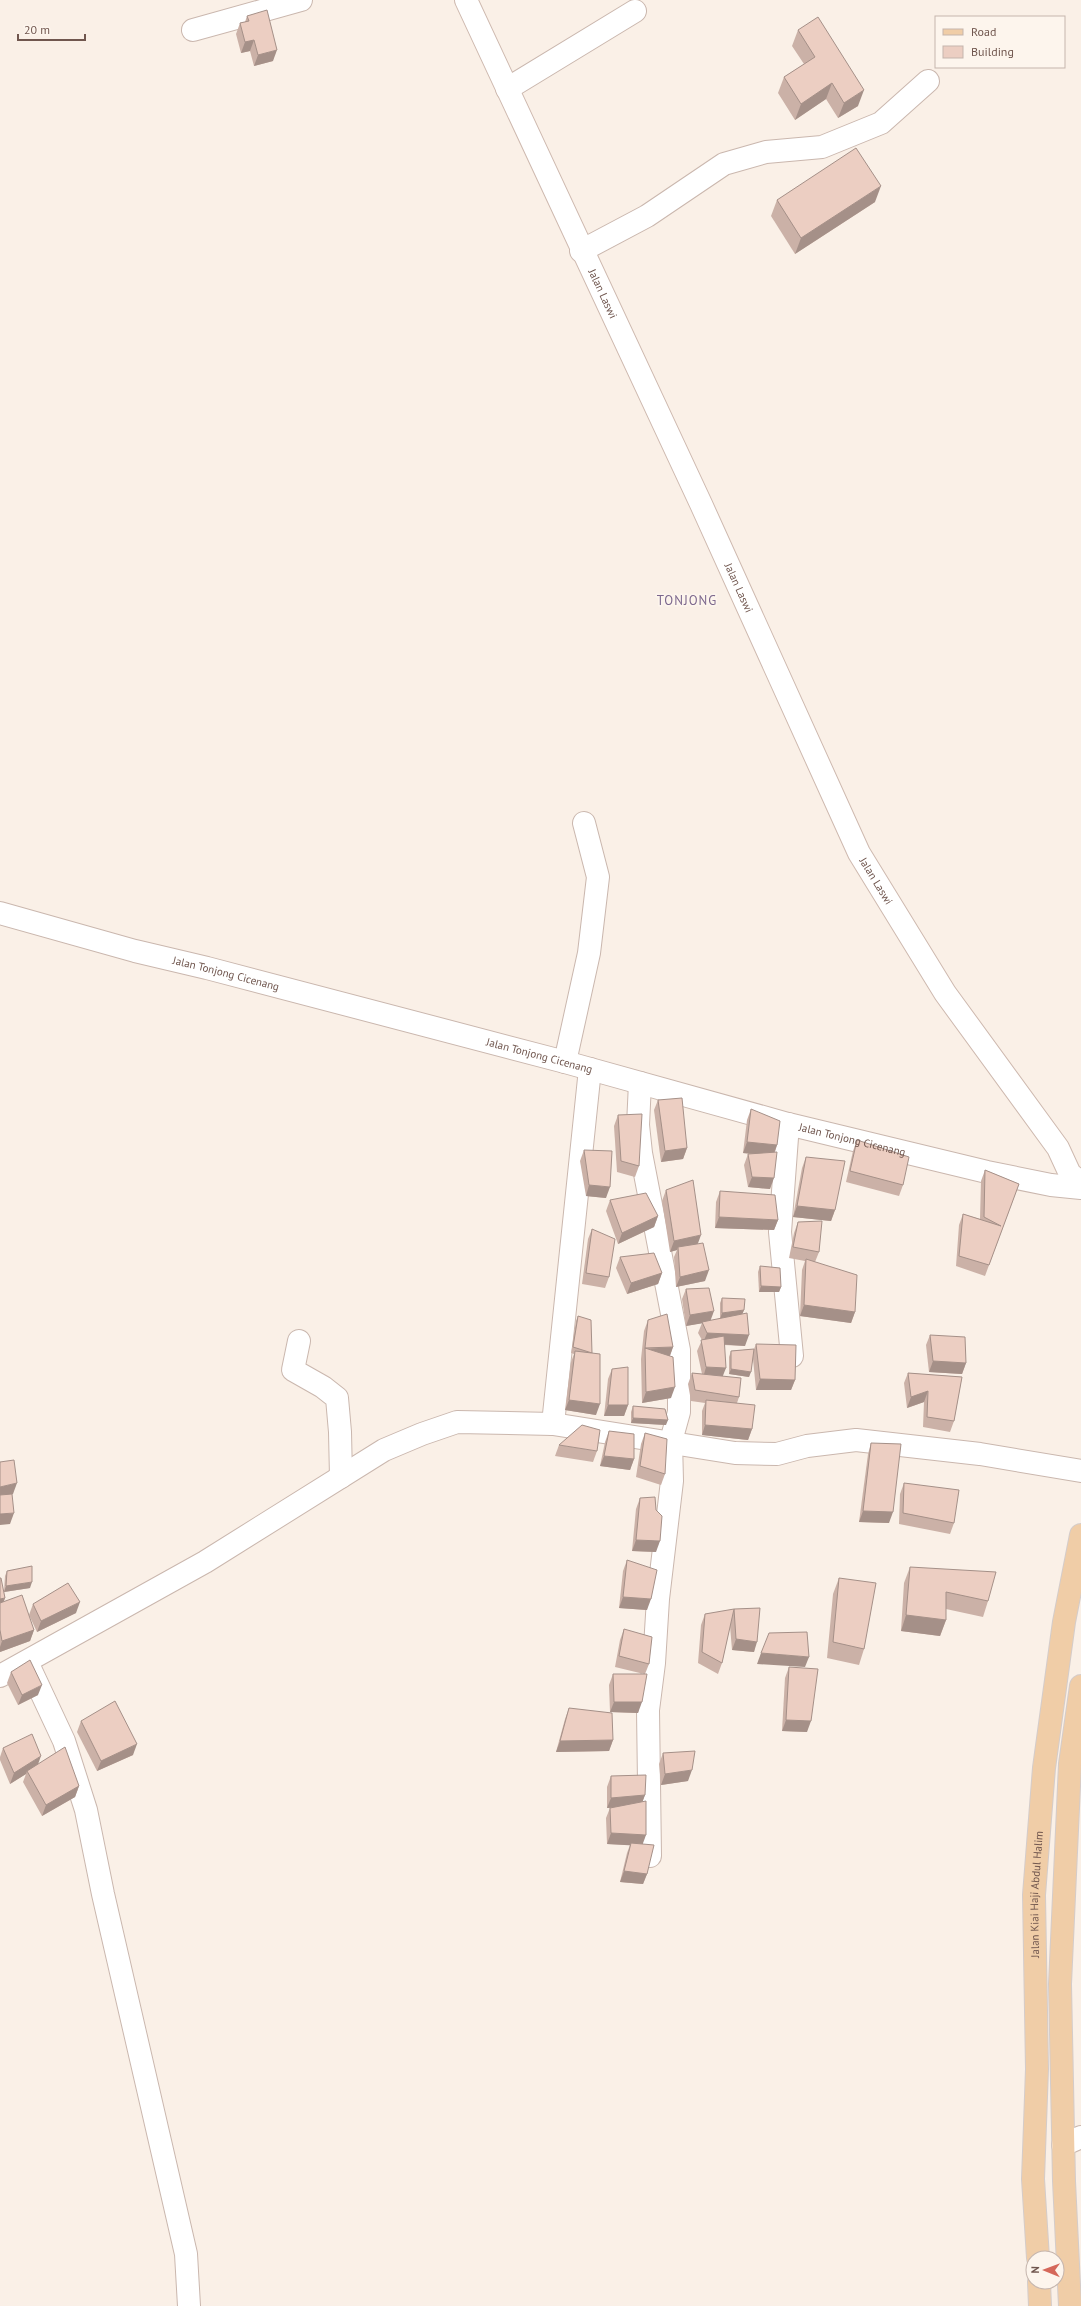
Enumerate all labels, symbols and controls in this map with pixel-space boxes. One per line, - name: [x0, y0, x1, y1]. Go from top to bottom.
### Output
- scale bar: [18, 16, 85, 42]
- legend: [935, 16, 1065, 68]
- text: 20 m: [24, 22, 50, 37]
- text: Road: [971, 24, 996, 39]
- text: Building: [971, 44, 1014, 59]
- street label: Jalan Laswi: [585, 266, 620, 321]
- street label: Jalan Laswi: [721, 560, 756, 615]
- district label: TONJONG: [657, 592, 717, 609]
- street label: Jalan Laswi: [856, 854, 896, 907]
- street label: Jalan Tonjong Cicenang: [170, 953, 281, 994]
- street label: Jalan Tonjong Cicenang: [484, 1034, 594, 1076]
- street label: Jalan Tonjong Cicenang: [797, 1120, 907, 1159]
- street label: Jalan Kiai Haji Abdul Halim: [1027, 1830, 1046, 1959]
- north arrow: [1025, 2250, 1065, 2290]
- text: N: [1028, 2266, 1042, 2274]

